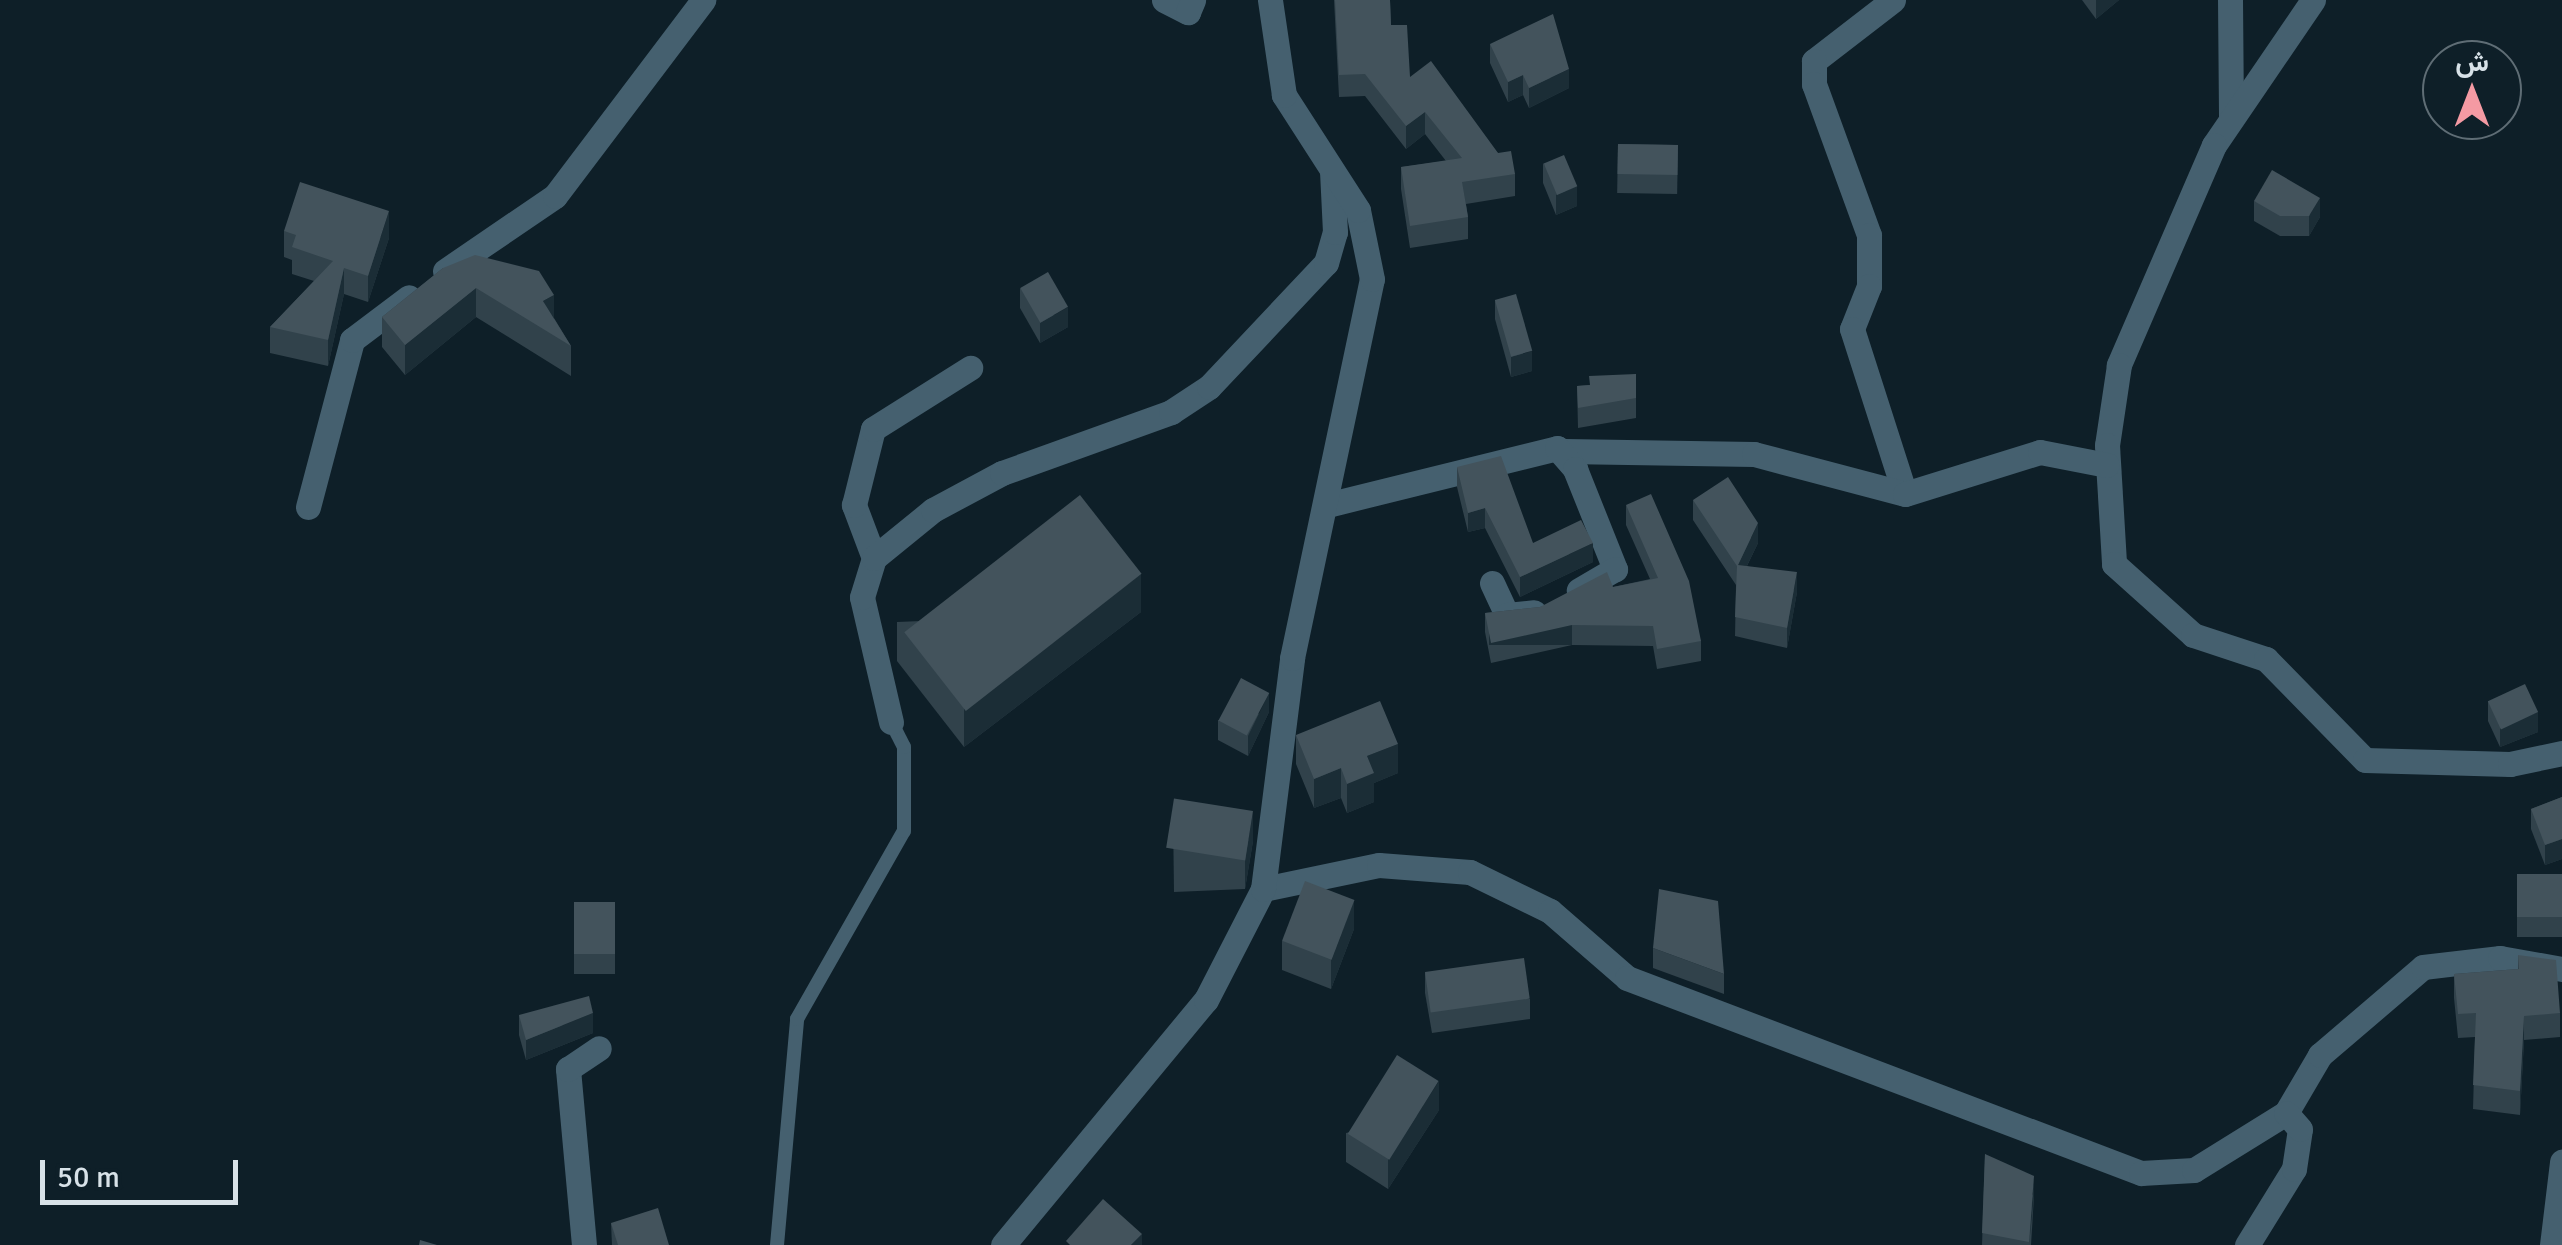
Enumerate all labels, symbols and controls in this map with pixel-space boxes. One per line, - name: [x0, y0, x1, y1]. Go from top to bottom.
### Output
- north arrow: [2422, 40, 2522, 140]
- text: ش: [2455, 45, 2489, 79]
- scale bar: [45, 1140, 242, 1202]
- text: 50 m: [57, 1159, 120, 1196]

